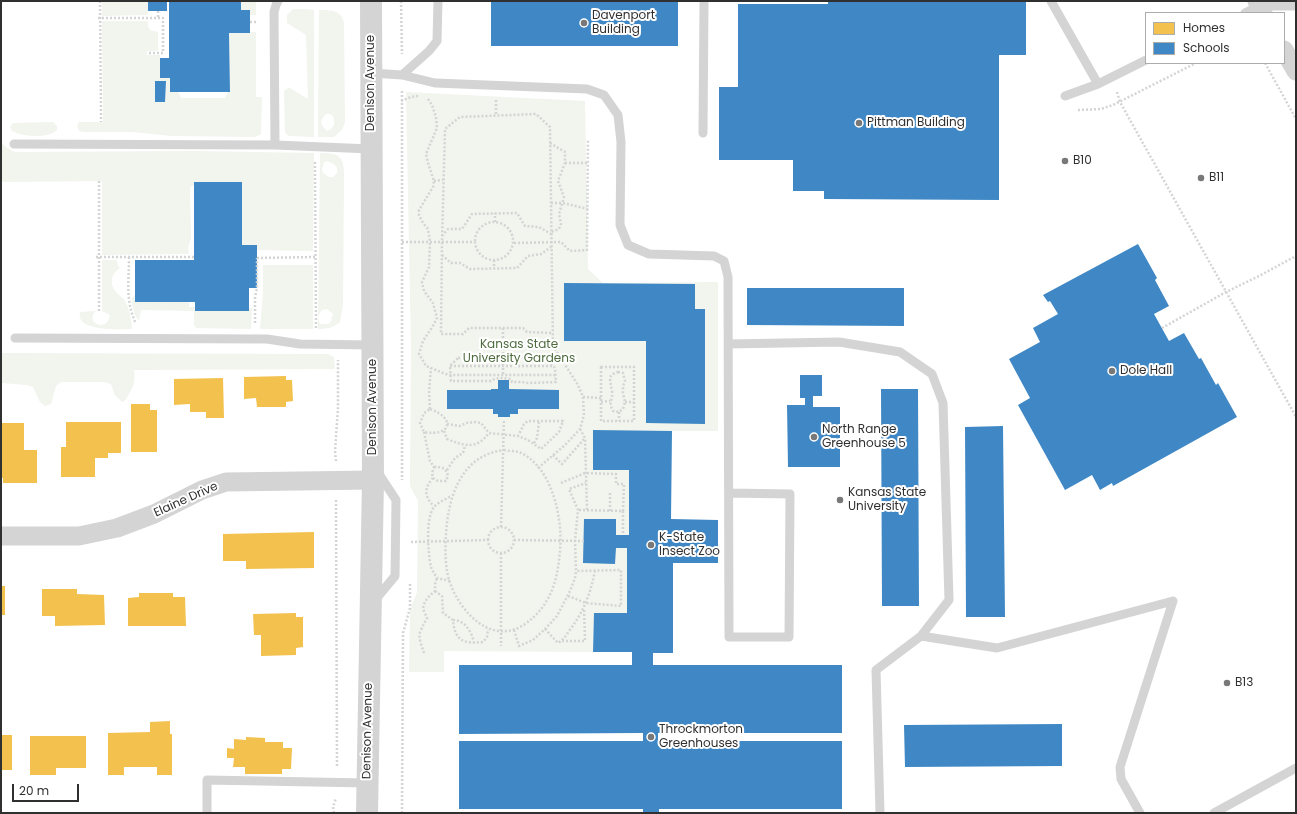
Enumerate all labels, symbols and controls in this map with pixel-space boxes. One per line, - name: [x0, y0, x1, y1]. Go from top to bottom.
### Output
- place label: Davenport Building: [592, 9, 655, 37]
- legend: [1145, 12, 1285, 64]
- marker: Davenport Building: [579, 18, 589, 28]
- text: Homes: [1183, 19, 1225, 36]
- street label: Denison Avenue: [364, 35, 378, 131]
- text: Schools: [1183, 39, 1230, 56]
- place label: Pittman Building: [867, 116, 965, 130]
- marker: Pittman Building: [854, 118, 864, 128]
- place label: B10: [1073, 154, 1092, 168]
- marker: B10: [1060, 156, 1070, 166]
- place label: B11: [1209, 171, 1224, 185]
- marker: B11: [1196, 173, 1206, 183]
- park label: Kansas State University Gardens: [463, 338, 575, 366]
- street label: Denison Avenue: [366, 359, 380, 455]
- place label: Dole Hall: [1120, 364, 1172, 378]
- marker: Dole Hall: [1107, 366, 1117, 376]
- place label: North Range Greenhouse 5: [822, 423, 906, 451]
- marker: North Range Greenhouse 5: [809, 432, 819, 442]
- street label: Elaine Drive: [152, 479, 220, 521]
- place label: Kansas State University: [848, 486, 926, 514]
- marker: Kansas State University: [835, 495, 845, 505]
- place label: K-State Insect Zoo: [659, 531, 720, 559]
- marker: K-State Insect Zoo: [646, 540, 656, 550]
- place label: B13: [1235, 676, 1253, 690]
- marker: B13: [1222, 678, 1232, 688]
- street label: Denison Avenue: [360, 683, 376, 779]
- place label: Throckmorton Greenhouses: [659, 723, 743, 751]
- marker: Throckmorton Greenhouses: [646, 732, 656, 742]
- scale bar: [14, 776, 81, 802]
- text: 20 m: [19, 782, 49, 799]

